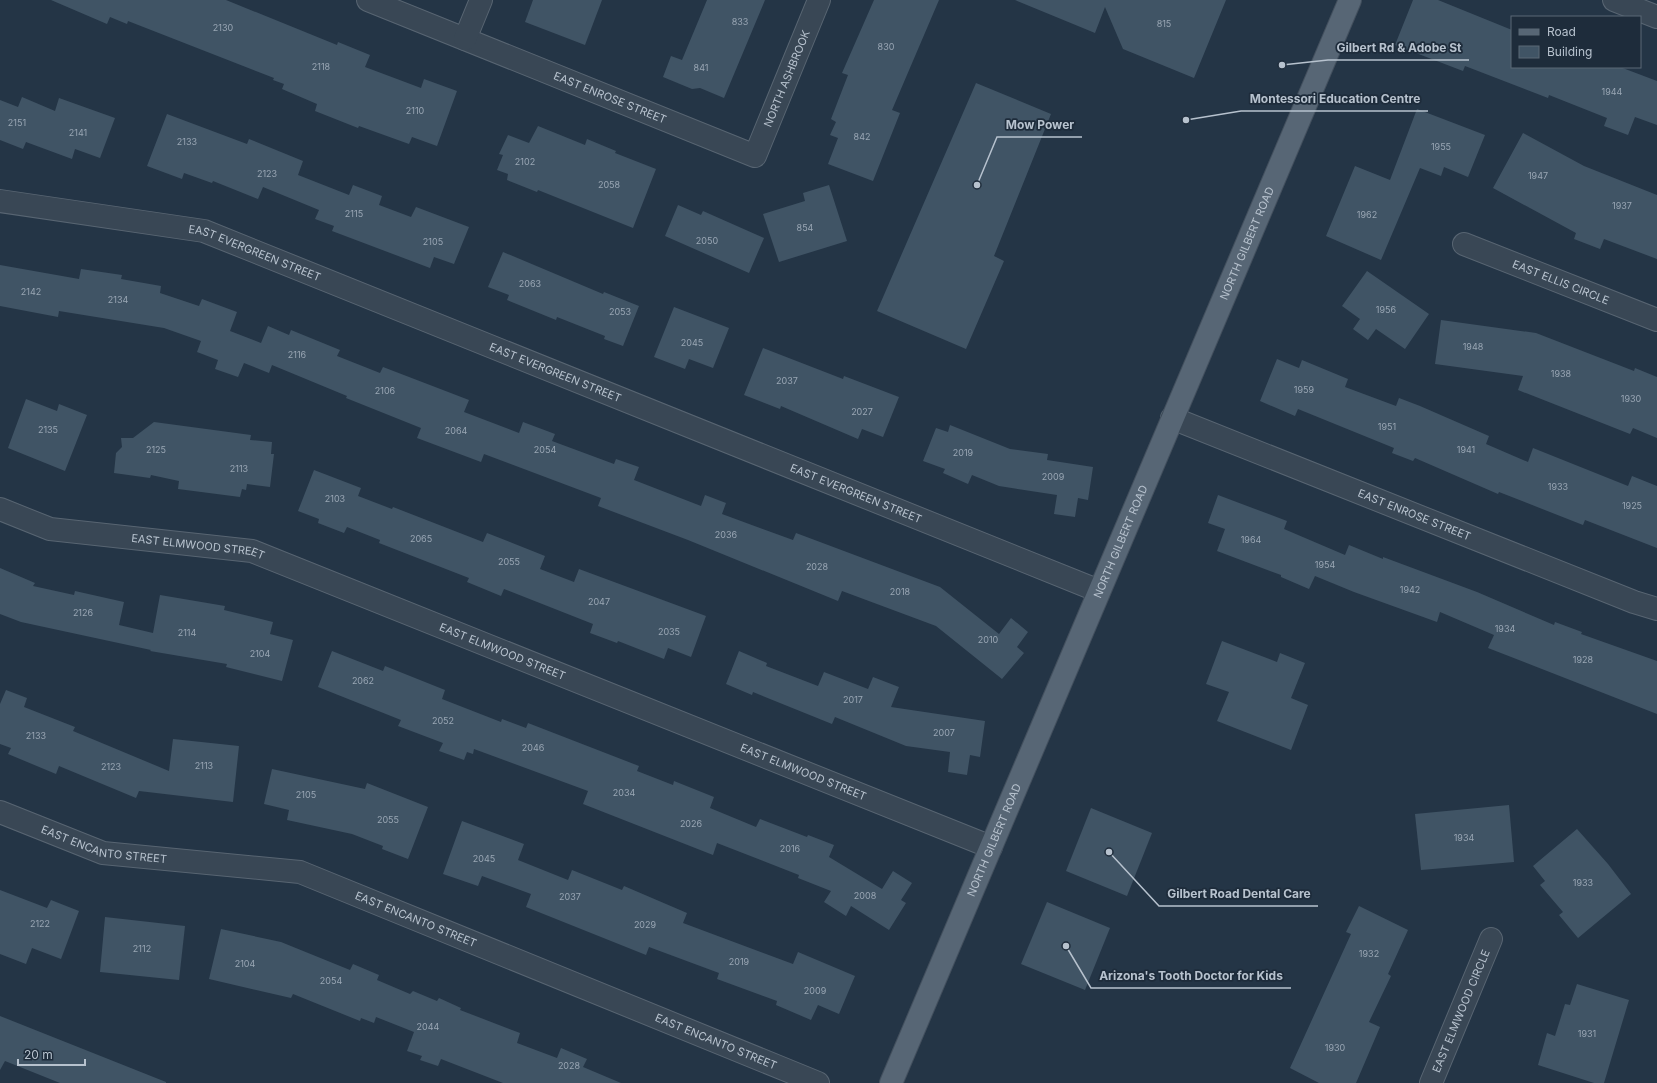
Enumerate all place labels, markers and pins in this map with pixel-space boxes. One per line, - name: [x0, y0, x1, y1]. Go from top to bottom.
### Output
- callout: Gilbert Rd & Adobe St: [1328, 36, 1469, 60]
- callout: Montessori Education Centre: [1241, 87, 1428, 111]
- callout: Mow Power: [997, 113, 1082, 137]
- callout: Gilbert Road Dental Care: [1159, 882, 1318, 906]
- callout: Arizona's Tooth Doctor for Kids: [1091, 964, 1291, 988]

